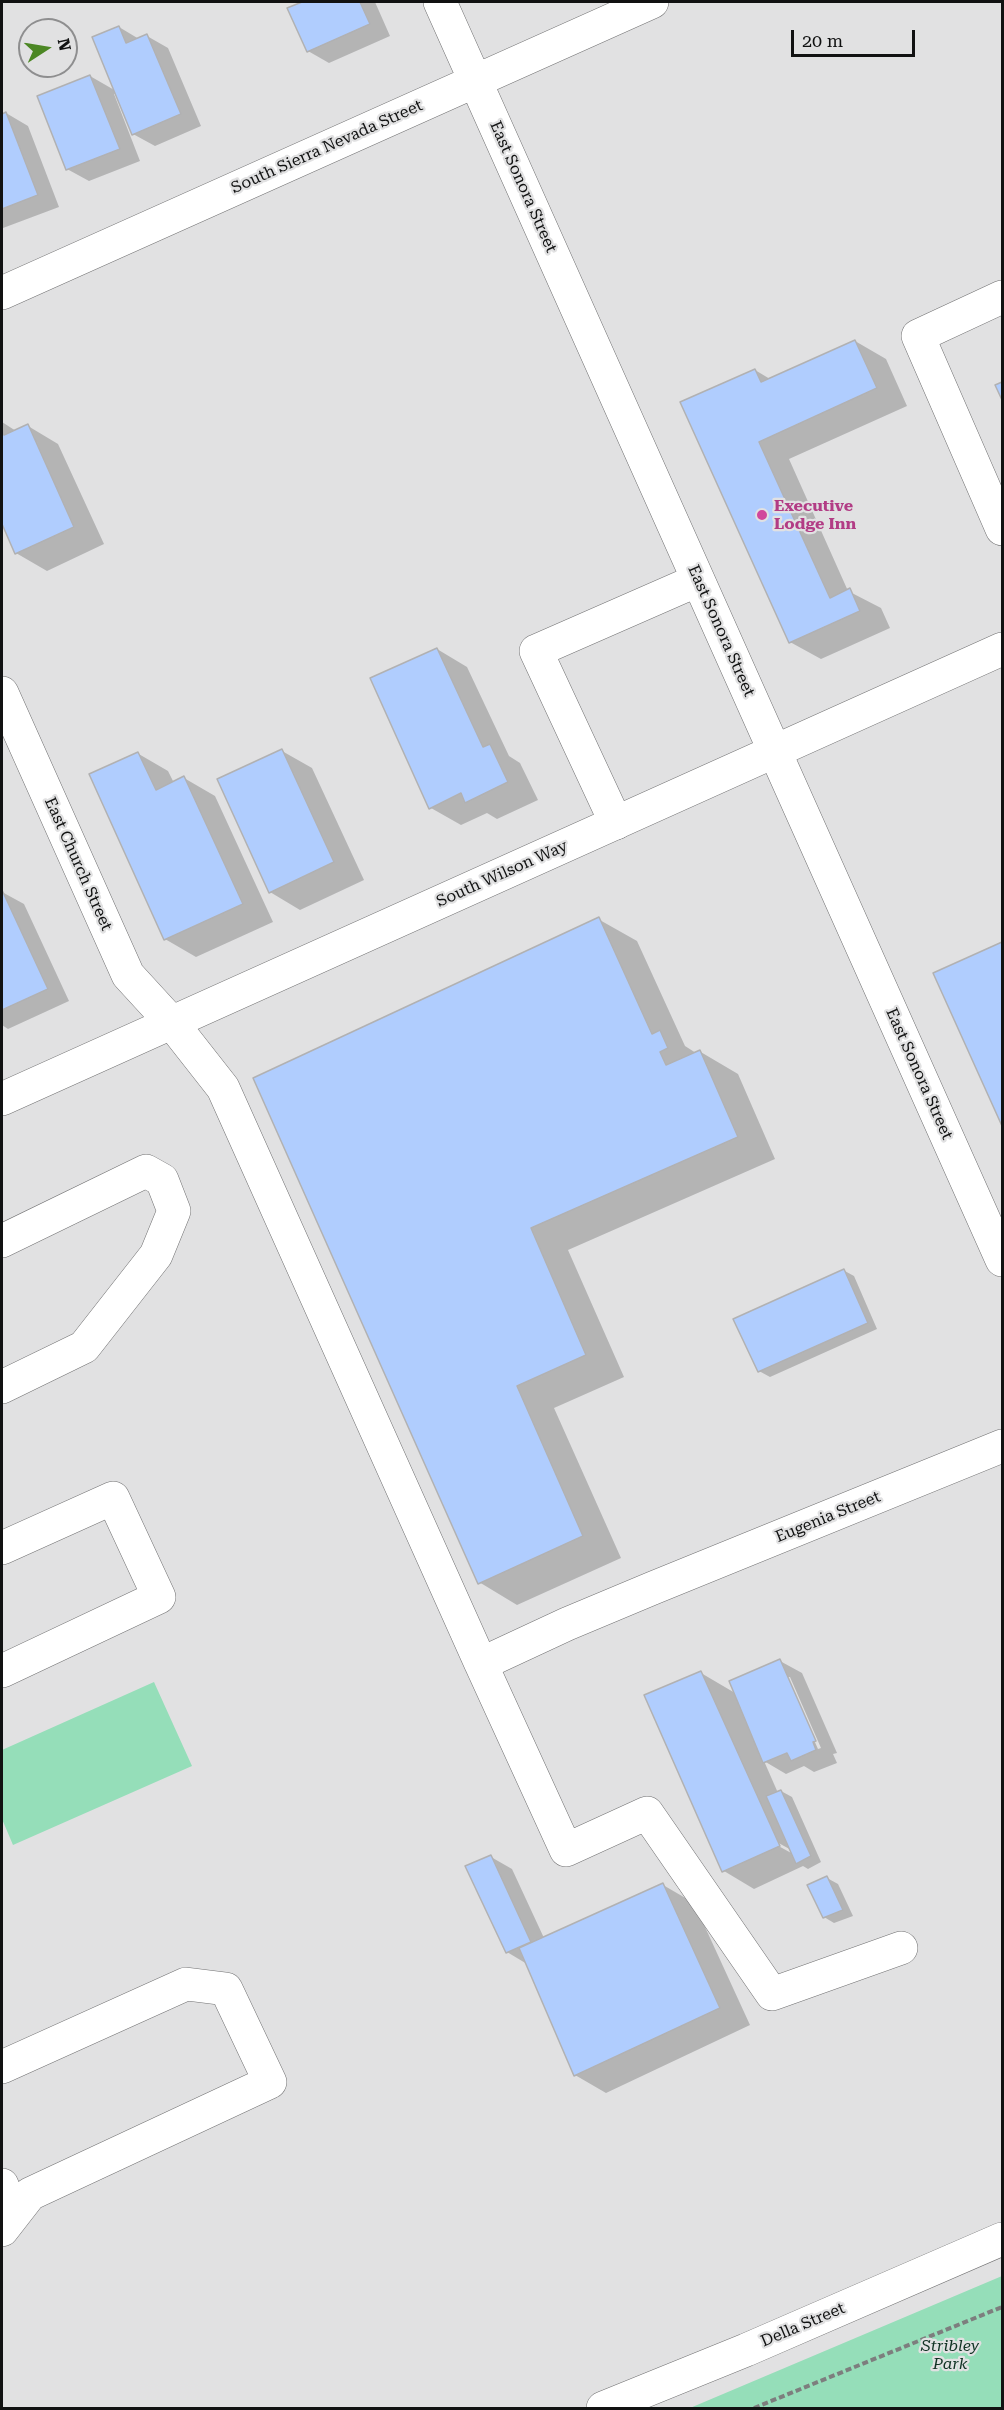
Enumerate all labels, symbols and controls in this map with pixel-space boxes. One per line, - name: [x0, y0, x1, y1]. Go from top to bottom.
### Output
- north arrow: [18, 18, 78, 78]
- scale bar: [794, 18, 918, 56]
- text: 20 m: [802, 30, 843, 51]
- text: N: [54, 37, 75, 53]
- street label: South Sierra Nevada Street: [228, 96, 426, 198]
- street label: East Sonora Street: [485, 118, 561, 256]
- place label: Executive Lodge Inn: [774, 496, 856, 534]
- marker: Executive Lodge Inn: [755, 508, 769, 522]
- street label: East Sonora Street: [683, 562, 759, 700]
- street label: East Church Street: [40, 794, 116, 934]
- street label: South Wilson Way: [433, 836, 571, 912]
- street label: East Sonora Street: [881, 1005, 957, 1143]
- street label: Eugenia Street: [773, 1487, 883, 1547]
- street label: Della Street: [758, 2299, 848, 2351]
- park label: Stribley Park: [921, 2336, 979, 2374]

